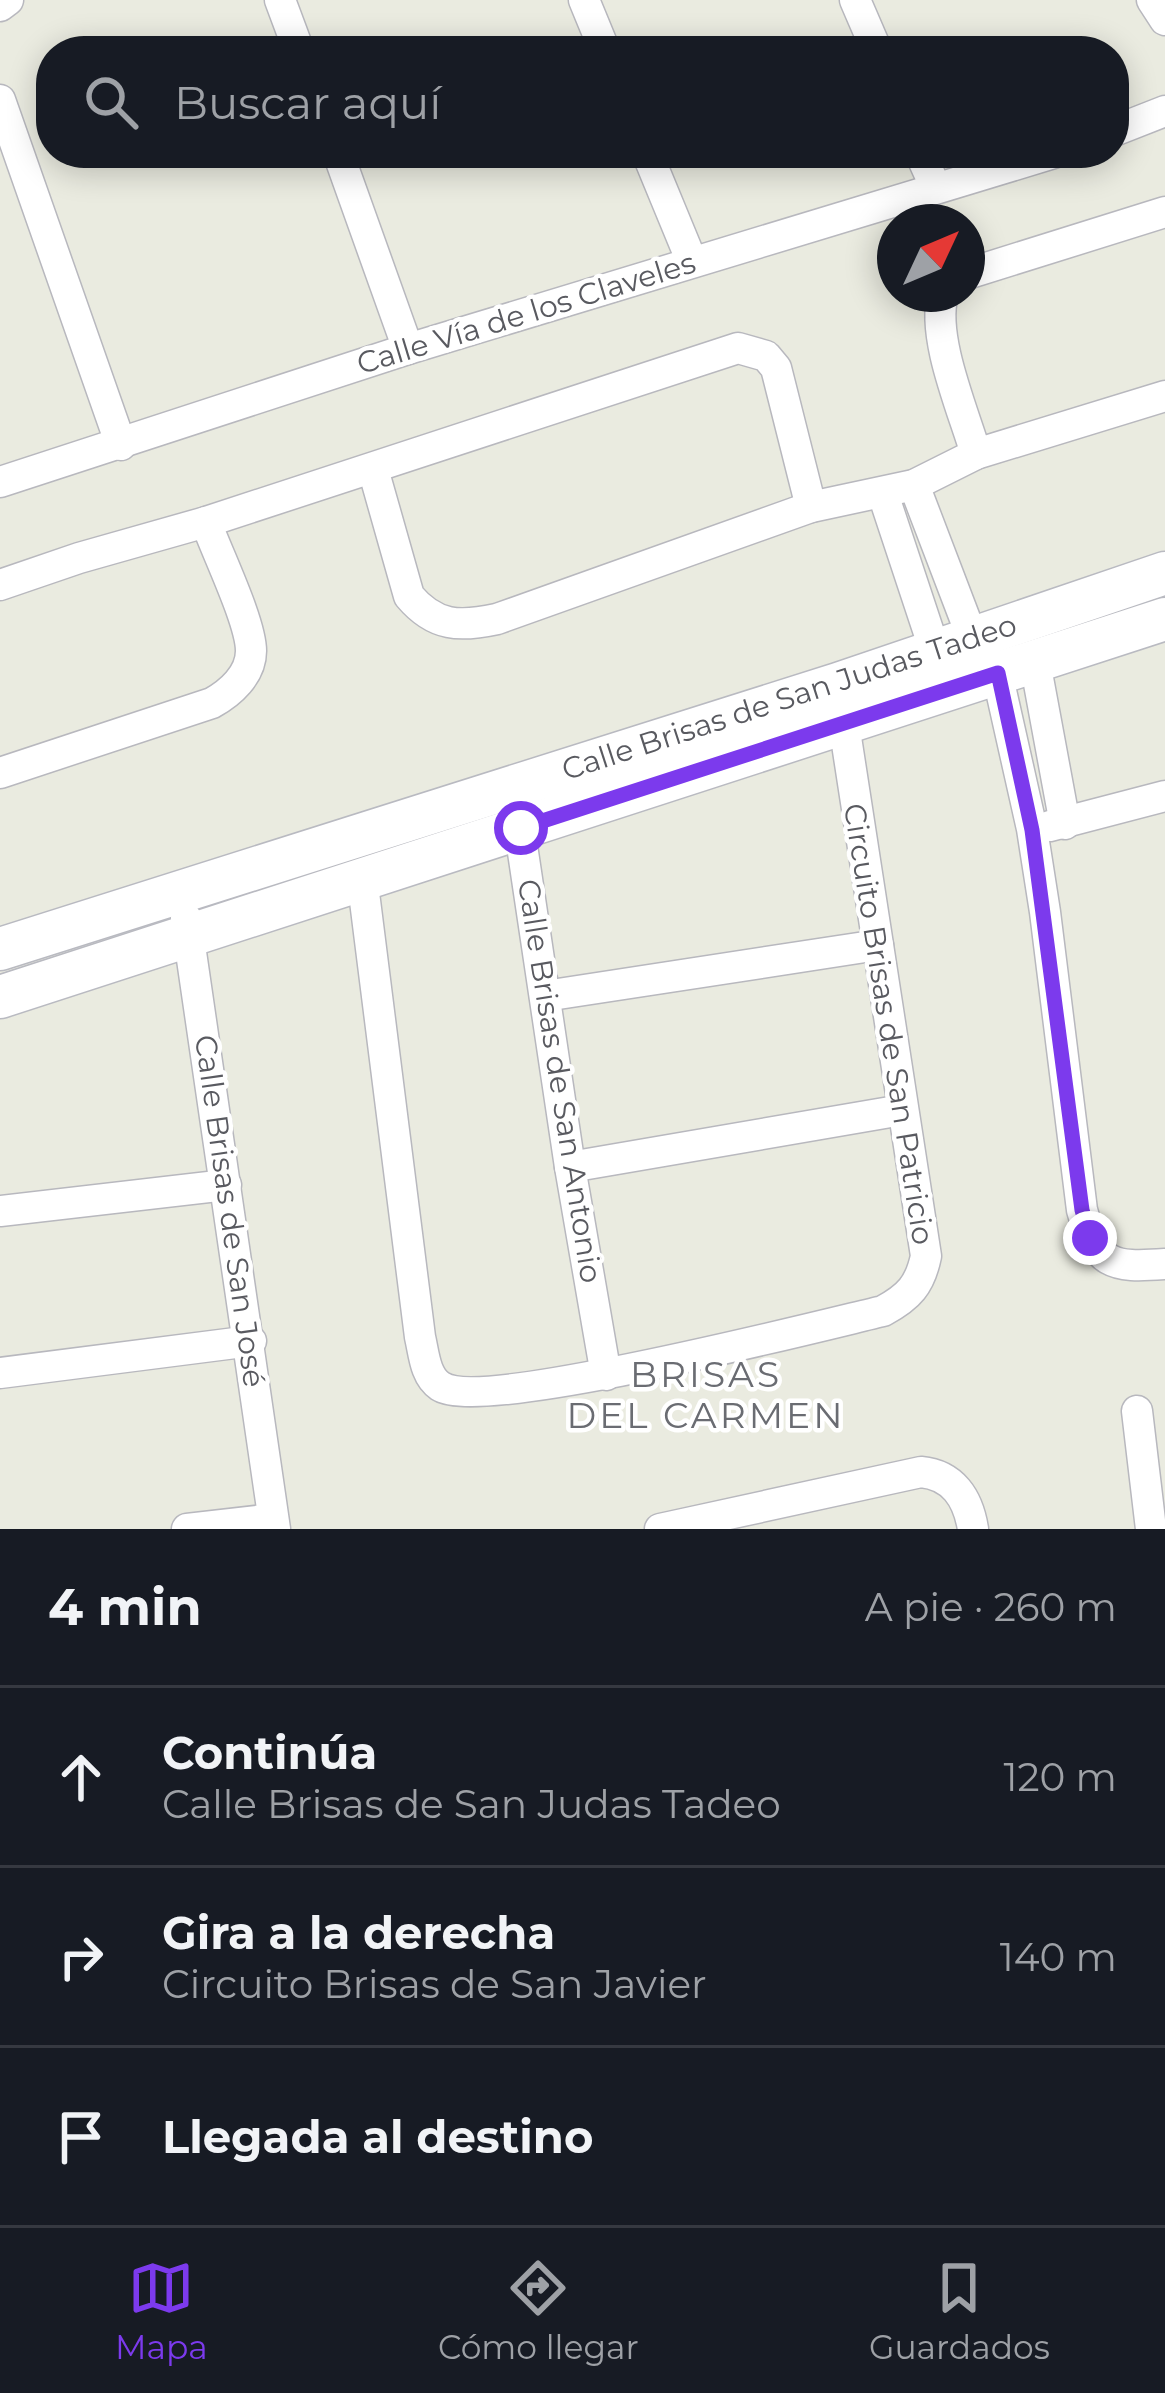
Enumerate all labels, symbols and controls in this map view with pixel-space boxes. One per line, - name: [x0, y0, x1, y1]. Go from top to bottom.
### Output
- search box: [36, 36, 1129, 168]
- icon: search: [78, 69, 144, 135]
- text: Buscar aquí: [174, 75, 441, 130]
- north arrow: [877, 204, 985, 312]
- street label: Calle Vía de los Claveles: [352, 244, 700, 382]
- street label: Calle Brisas de San Judas Tadeo: [557, 606, 1021, 788]
- route start: [494, 801, 548, 855]
- street label: Circuito Brisas de San Patricio: [836, 801, 942, 1247]
- street label: Calle Brisas de San Antonio: [510, 877, 610, 1285]
- street label: Calle Brisas de San José: [187, 1032, 273, 1390]
- route end: [1063, 1211, 1117, 1265]
- district label: BRISAS DEL CARMEN: [567, 1352, 845, 1437]
- text: 4 min: [48, 1576, 202, 1638]
- text: A pie · 260 m: [865, 1583, 1117, 1631]
- text: Continúa: [162, 1725, 377, 1780]
- icon: ahead: [48, 1744, 114, 1810]
- text: 120 m: [1003, 1753, 1117, 1801]
- text: Calle Brisas de San Judas Tadeo: [162, 1780, 781, 1828]
- text: Gira a la derecha: [162, 1905, 555, 1960]
- icon: right: [48, 1924, 114, 1990]
- text: 140 m: [1000, 1933, 1117, 1981]
- text: Circuito Brisas de San Javier: [162, 1960, 707, 2008]
- icon: arrive: [48, 2104, 114, 2170]
- text: Llegada al destino: [162, 2109, 594, 2164]
- tab: Mapa: [115, 2255, 208, 2367]
- tab: Cómo llegar: [438, 2255, 639, 2367]
- tab: Guardados: [869, 2255, 1050, 2367]

